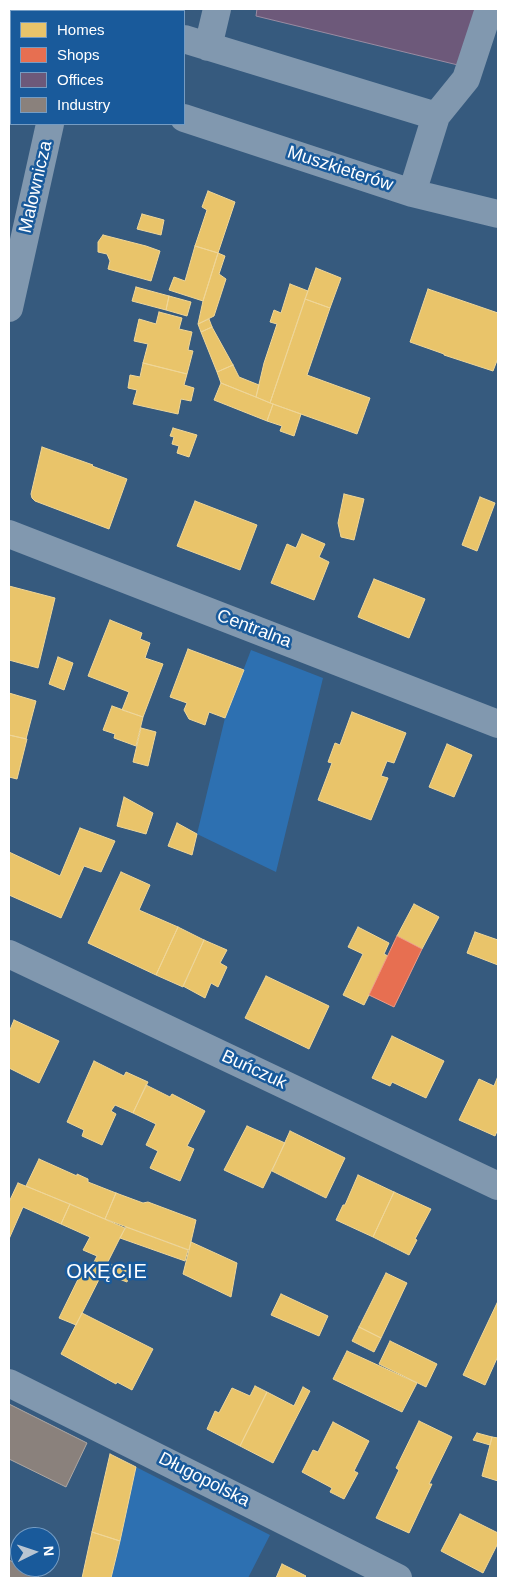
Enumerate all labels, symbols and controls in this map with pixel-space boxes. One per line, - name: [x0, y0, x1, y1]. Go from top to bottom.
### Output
- legend: [10, 10, 185, 125]
- text: Homes: [57, 21, 105, 38]
- text: Shops: [57, 46, 100, 63]
- text: Offices: [57, 71, 103, 88]
- text: Industry: [57, 96, 110, 113]
- street label: Malownicza: [15, 139, 57, 235]
- street label: Muszkieterów: [284, 142, 396, 196]
- street label: Centralna: [214, 605, 294, 653]
- street label: Buńczuk: [218, 1046, 290, 1094]
- district label: OKĘCIE: [65, 1260, 149, 1284]
- street label: Długopolska: [155, 1448, 253, 1512]
- north arrow: [10, 1527, 60, 1577]
- text: N: [41, 1545, 57, 1557]

